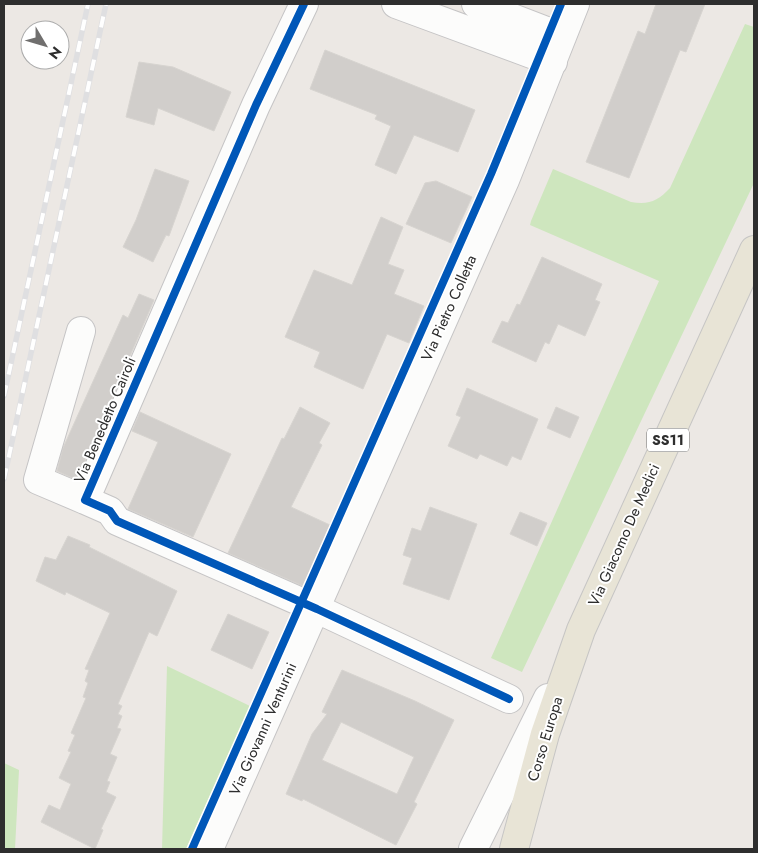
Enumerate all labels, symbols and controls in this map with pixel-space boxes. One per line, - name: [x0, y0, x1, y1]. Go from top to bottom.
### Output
- north arrow: [20, 20, 70, 70]
- text: N: [44, 42, 67, 64]
- street label: Via Pietro Colletta: [416, 251, 482, 365]
- street label: Via Benedetto Cairoli: [68, 353, 142, 487]
- road number: SS11: [647, 428, 689, 452]
- street label: Via Giacomo De Medici: [583, 460, 665, 610]
- street label: Via Giovanni Venturini: [224, 659, 302, 799]
- street label: Corso Europa: [522, 694, 568, 784]

